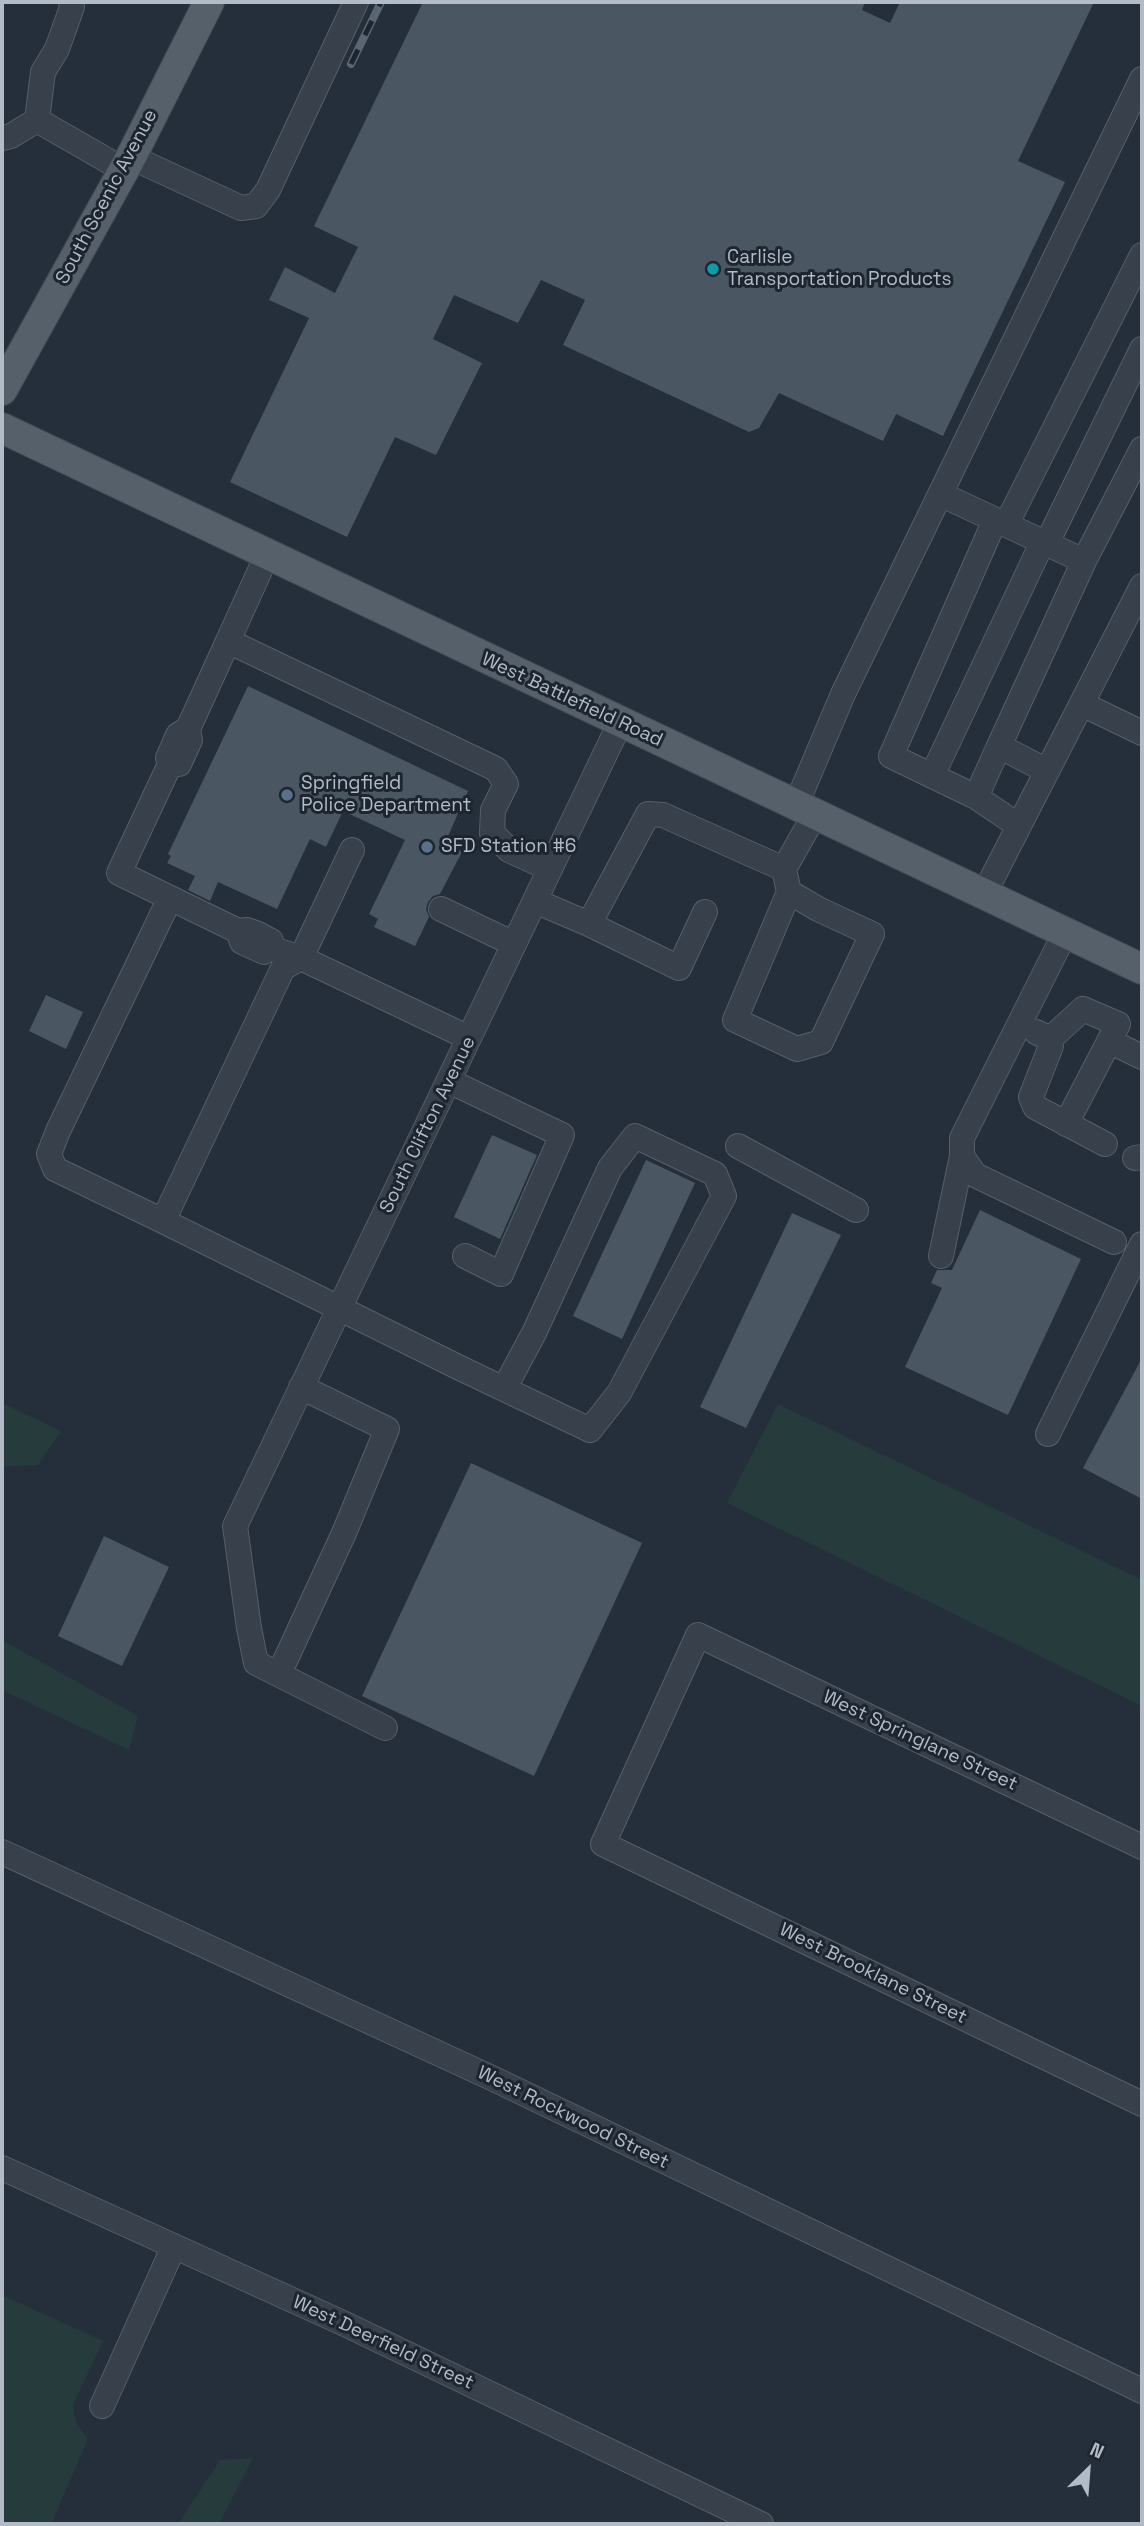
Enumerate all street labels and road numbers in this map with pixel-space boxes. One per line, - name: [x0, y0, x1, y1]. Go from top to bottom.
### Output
- street label: South Scenic Avenue: [51, 106, 163, 288]
- street label: West Battlefield Road: [478, 648, 666, 752]
- street label: South Clifton Avenue: [375, 1033, 481, 1217]
- street label: West Springlane Street: [819, 1686, 1021, 1796]
- street label: West Brooklane Street: [776, 1919, 970, 2029]
- street label: West Rockwood Street: [474, 2062, 672, 2174]
- street label: West Deerfield Street: [289, 2291, 477, 2395]

